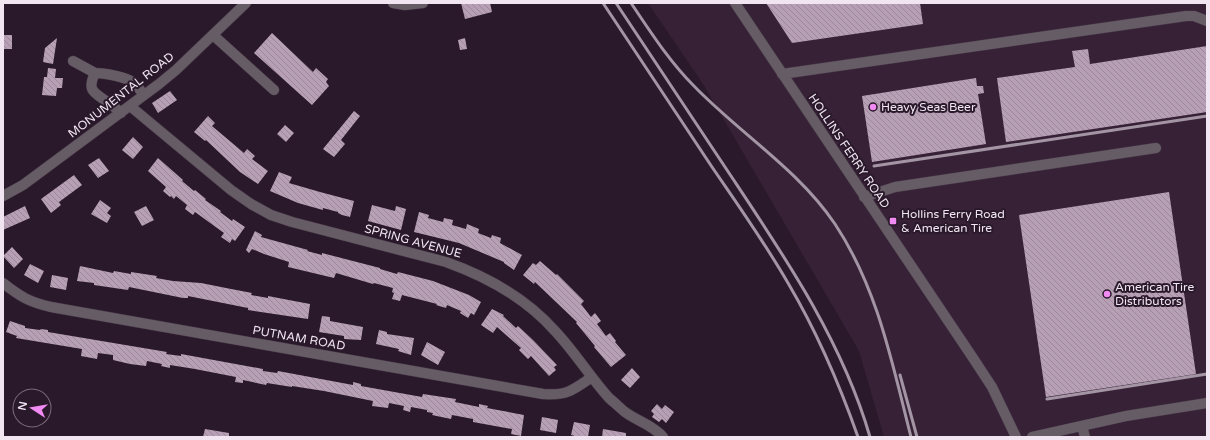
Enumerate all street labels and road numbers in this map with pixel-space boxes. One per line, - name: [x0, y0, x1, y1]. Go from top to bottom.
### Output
- street label: MONUMENTAL ROAD: [65, 49, 177, 141]
- street label: HOLLINS FERRY ROAD: [805, 91, 893, 211]
- street label: SPRING AVENUE: [363, 221, 463, 261]
- street label: PUTNAM ROAD: [252, 323, 346, 353]

